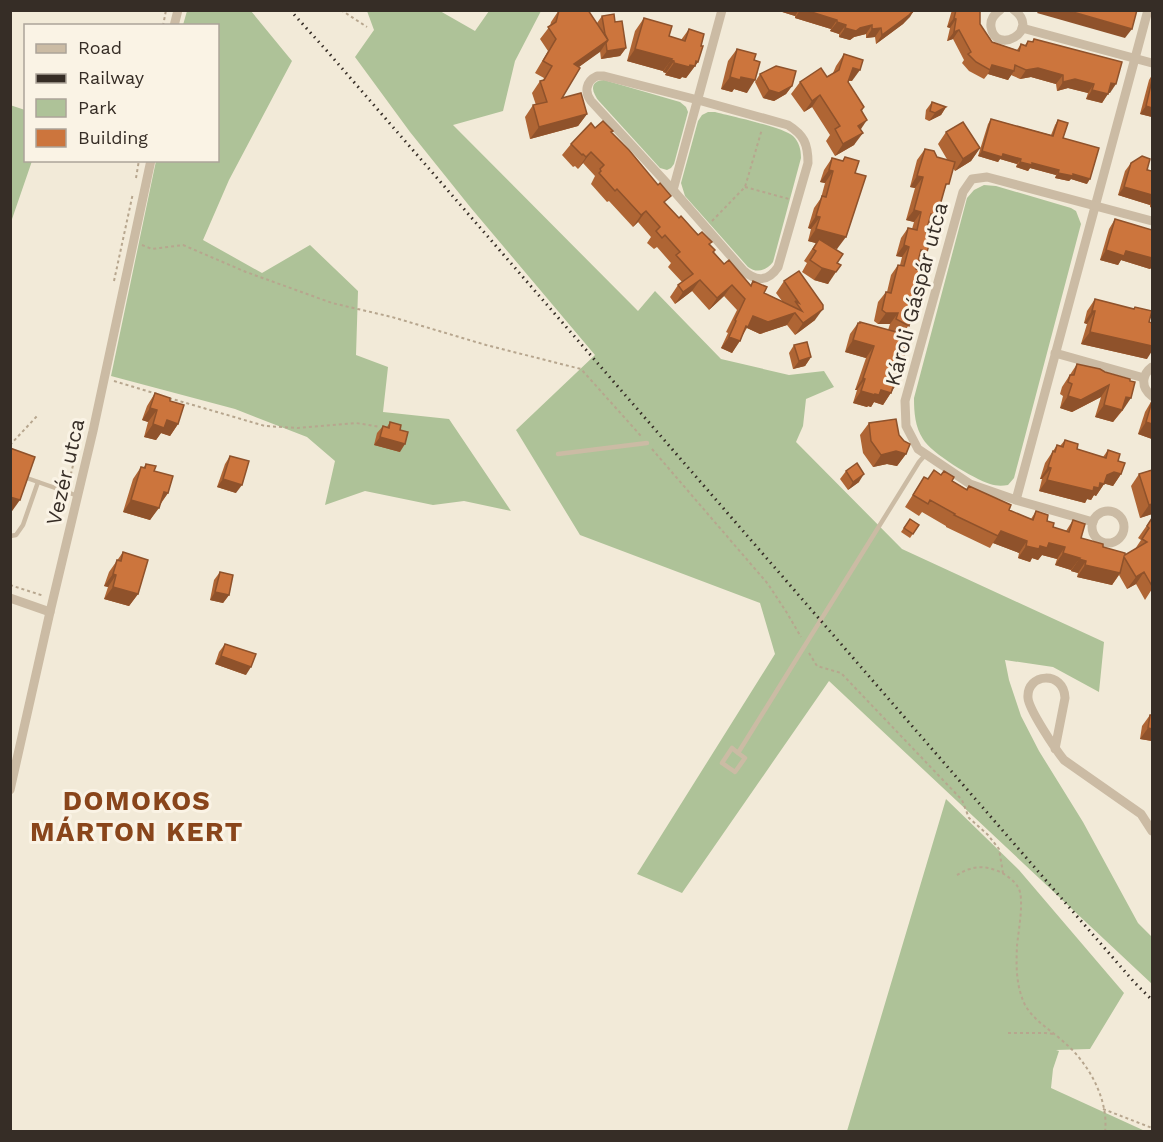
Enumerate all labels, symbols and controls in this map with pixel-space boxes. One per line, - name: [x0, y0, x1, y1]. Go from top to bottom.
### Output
- legend: [24, 24, 219, 162]
- text: Road: [78, 37, 122, 58]
- text: Railway: [78, 67, 145, 88]
- text: Park: [78, 97, 117, 118]
- text: Building: [78, 127, 148, 148]
- street label: Károli Gáspár utca: [879, 199, 953, 389]
- street label: Vezér utca: [41, 416, 89, 528]
- district label: DOMOKOS MÁRTON KERT: [30, 785, 244, 848]

